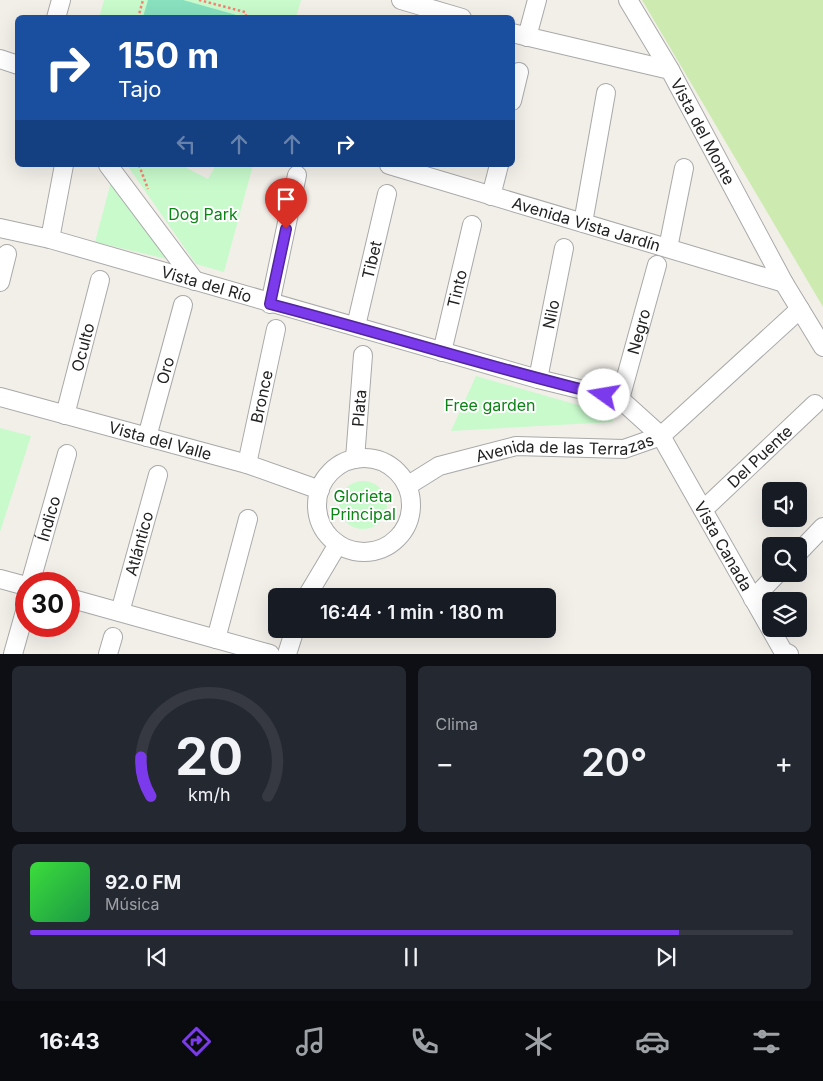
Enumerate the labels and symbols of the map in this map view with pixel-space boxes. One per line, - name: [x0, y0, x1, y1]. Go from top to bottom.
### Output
- street label: Vista del Monte: [666, 75, 739, 188]
- pin: [265, 178, 307, 229]
- street label: Avenida Vista Jardín: [510, 192, 663, 256]
- park label: Dog Park: [168, 204, 238, 224]
- street label: Tibet: [357, 239, 386, 281]
- street label: Vista del Río: [159, 261, 254, 306]
- street label: Tinto: [443, 268, 471, 310]
- street label: Nilo: [538, 298, 564, 331]
- street label: Negro: [623, 306, 654, 357]
- street label: Oculto: [67, 321, 98, 374]
- street label: Oro: [152, 354, 178, 386]
- street label: Bronce: [246, 368, 277, 425]
- position arrow: [577, 368, 629, 420]
- street label: Plata: [348, 389, 370, 428]
- park label: Free garden: [444, 395, 536, 415]
- street label: Vista del Valle: [106, 417, 214, 464]
- street label: Del Puente: [723, 421, 796, 492]
- street label: Avenida de las Terrazas: [474, 429, 656, 466]
- park label: Glorieta Principal: [330, 486, 396, 524]
- street label: Índico: [33, 494, 65, 544]
- street label: Vista Canada: [690, 498, 757, 594]
- street label: Atlántico: [121, 509, 157, 578]
- speed limit sign: 30: [15, 572, 80, 637]

